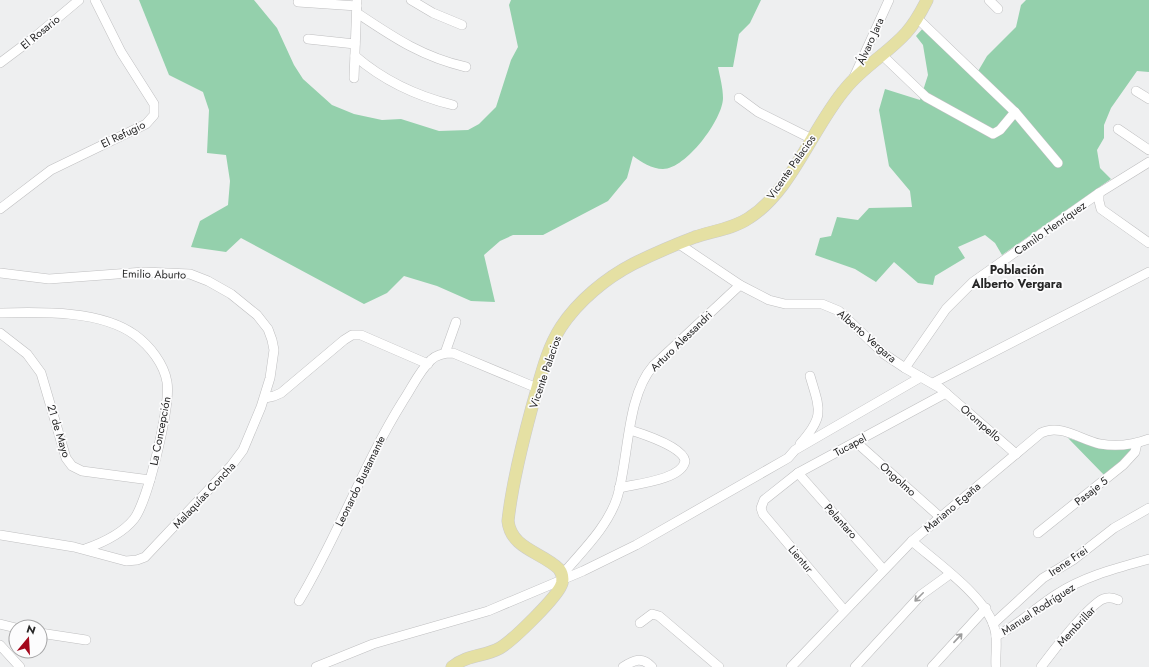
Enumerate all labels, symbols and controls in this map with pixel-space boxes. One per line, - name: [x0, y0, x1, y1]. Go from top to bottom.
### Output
- street label: El Rosario: [17, 11, 63, 53]
- street label: Álvaro Jara: [853, 15, 887, 67]
- street label: El Refugio: [98, 116, 148, 152]
- street label: Vicente Palacios: [763, 131, 820, 203]
- street label: Camilo Henríquez: [1011, 197, 1089, 259]
- district label: Población Alberto Vergara: [971, 261, 1062, 293]
- street label: Emilio Aburto: [122, 265, 186, 283]
- street label: Alberto Vergara: [834, 306, 900, 366]
- street label: Arturo Alessandri: [646, 307, 716, 375]
- street label: Vicente Palacios: [525, 333, 565, 410]
- street label: La Concepción: [145, 395, 175, 467]
- street label: Orompello: [957, 401, 1005, 445]
- street label: 21 de Mayo: [43, 403, 75, 459]
- street label: Tucapel: [831, 430, 869, 460]
- street label: Leonardo Bustamante: [331, 433, 389, 529]
- street label: Malaquías Concha: [169, 458, 239, 532]
- street label: Ongolmo: [876, 458, 920, 500]
- street label: Pasaje 5: [1071, 473, 1111, 509]
- street label: Mariano Egaña: [920, 478, 984, 536]
- street label: Pelantaro: [821, 500, 861, 542]
- street label: Lientur: [785, 542, 817, 576]
- street label: Irene Frei: [1045, 542, 1091, 580]
- street label: Manuel Rodríguez: [998, 579, 1078, 639]
- one-way arrow: [914, 592, 924, 602]
- street label: Membrillar: [1053, 602, 1099, 650]
- north arrow: [8, 619, 48, 659]
- text: N: [24, 621, 38, 638]
- one-way arrow: [953, 633, 963, 643]

